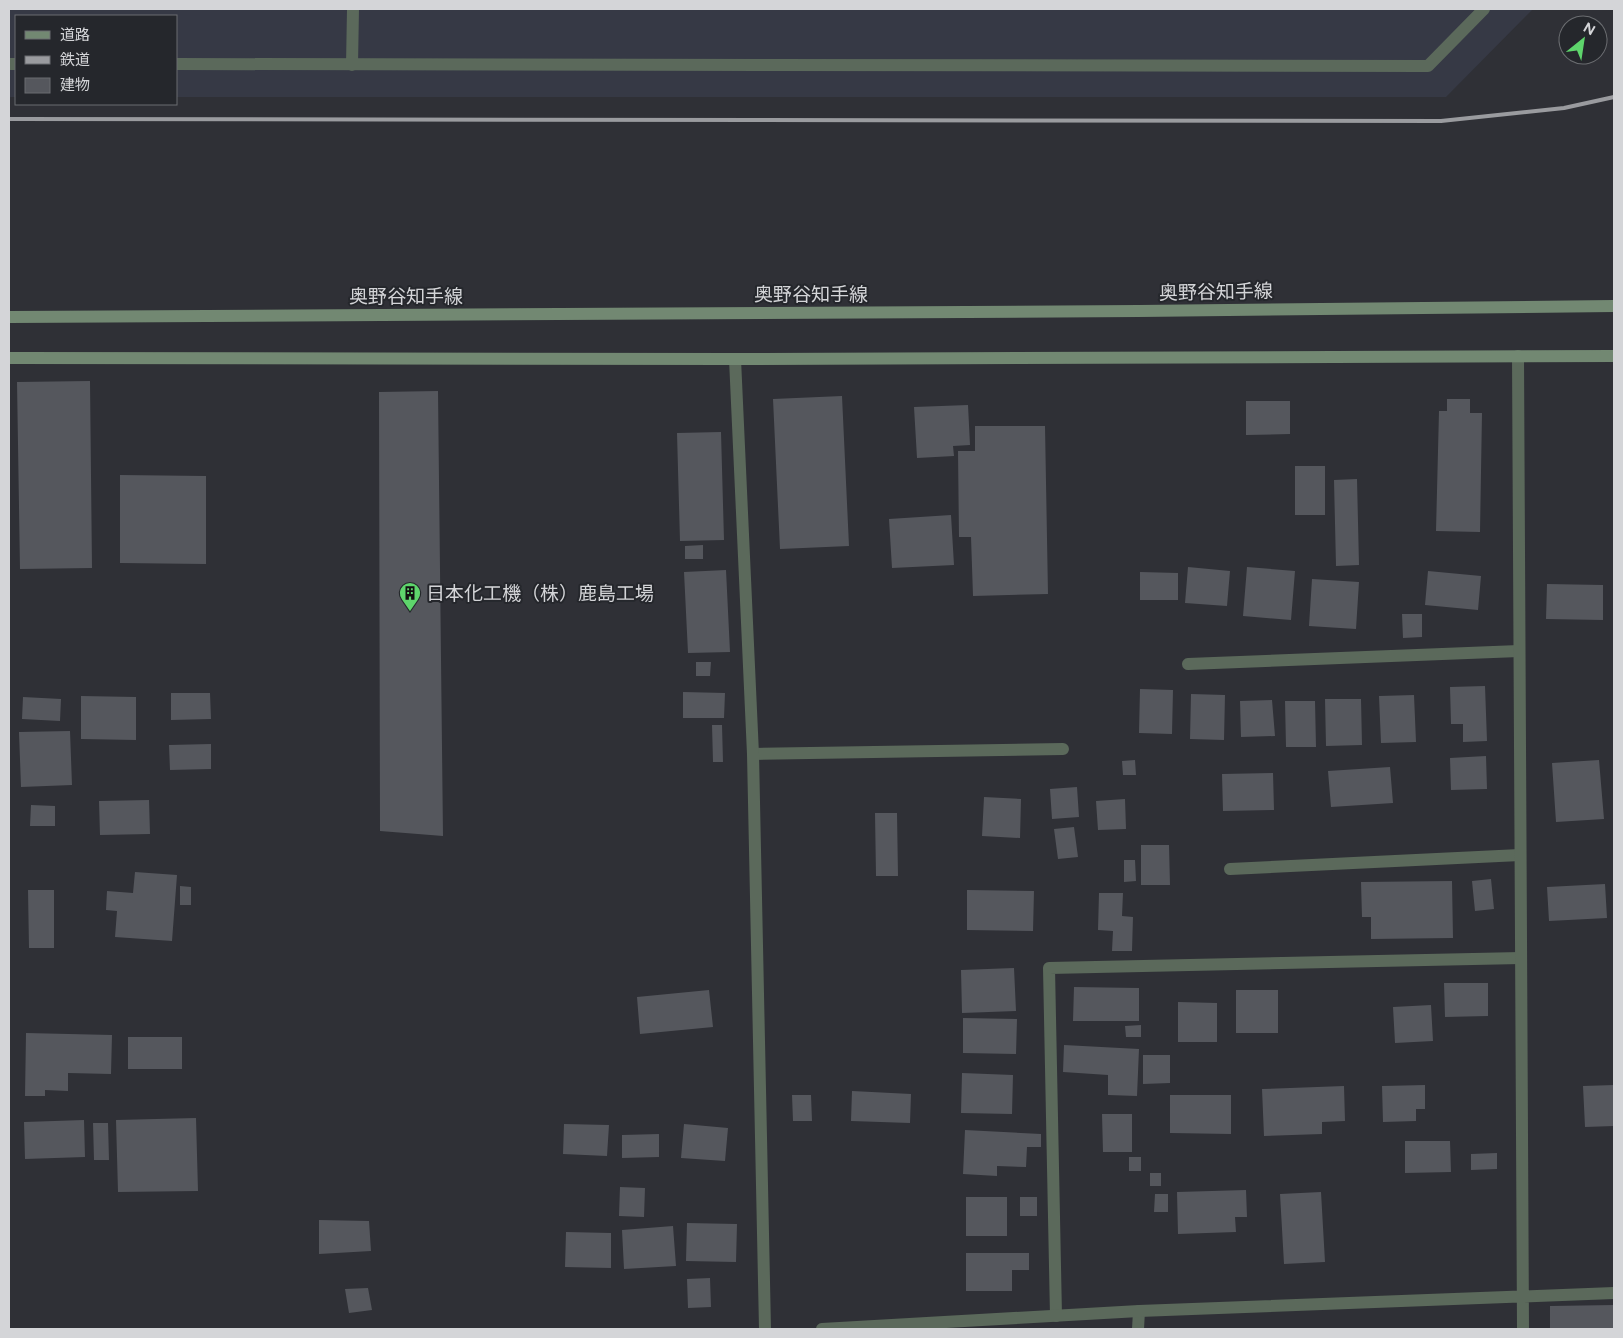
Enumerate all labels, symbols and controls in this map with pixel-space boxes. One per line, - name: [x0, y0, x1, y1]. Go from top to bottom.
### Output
- legend: [15, 15, 178, 105]
- north arrow: [1558, 15, 1608, 65]
- text: N: [1580, 19, 1598, 39]
- text: 道路: [60, 26, 90, 44]
- text: 鉄道: [60, 51, 90, 69]
- text: 建物: [60, 76, 90, 94]
- street label: 奥野谷知手線: [1159, 280, 1273, 304]
- street label: 奥野谷知手線: [754, 283, 868, 306]
- street label: 奥野谷知手線: [349, 285, 463, 308]
- building icon: 日本化工機（株）鹿島工場: [398, 581, 422, 612]
- place label: 日本化工機（株）鹿島工場: [426, 582, 654, 605]

